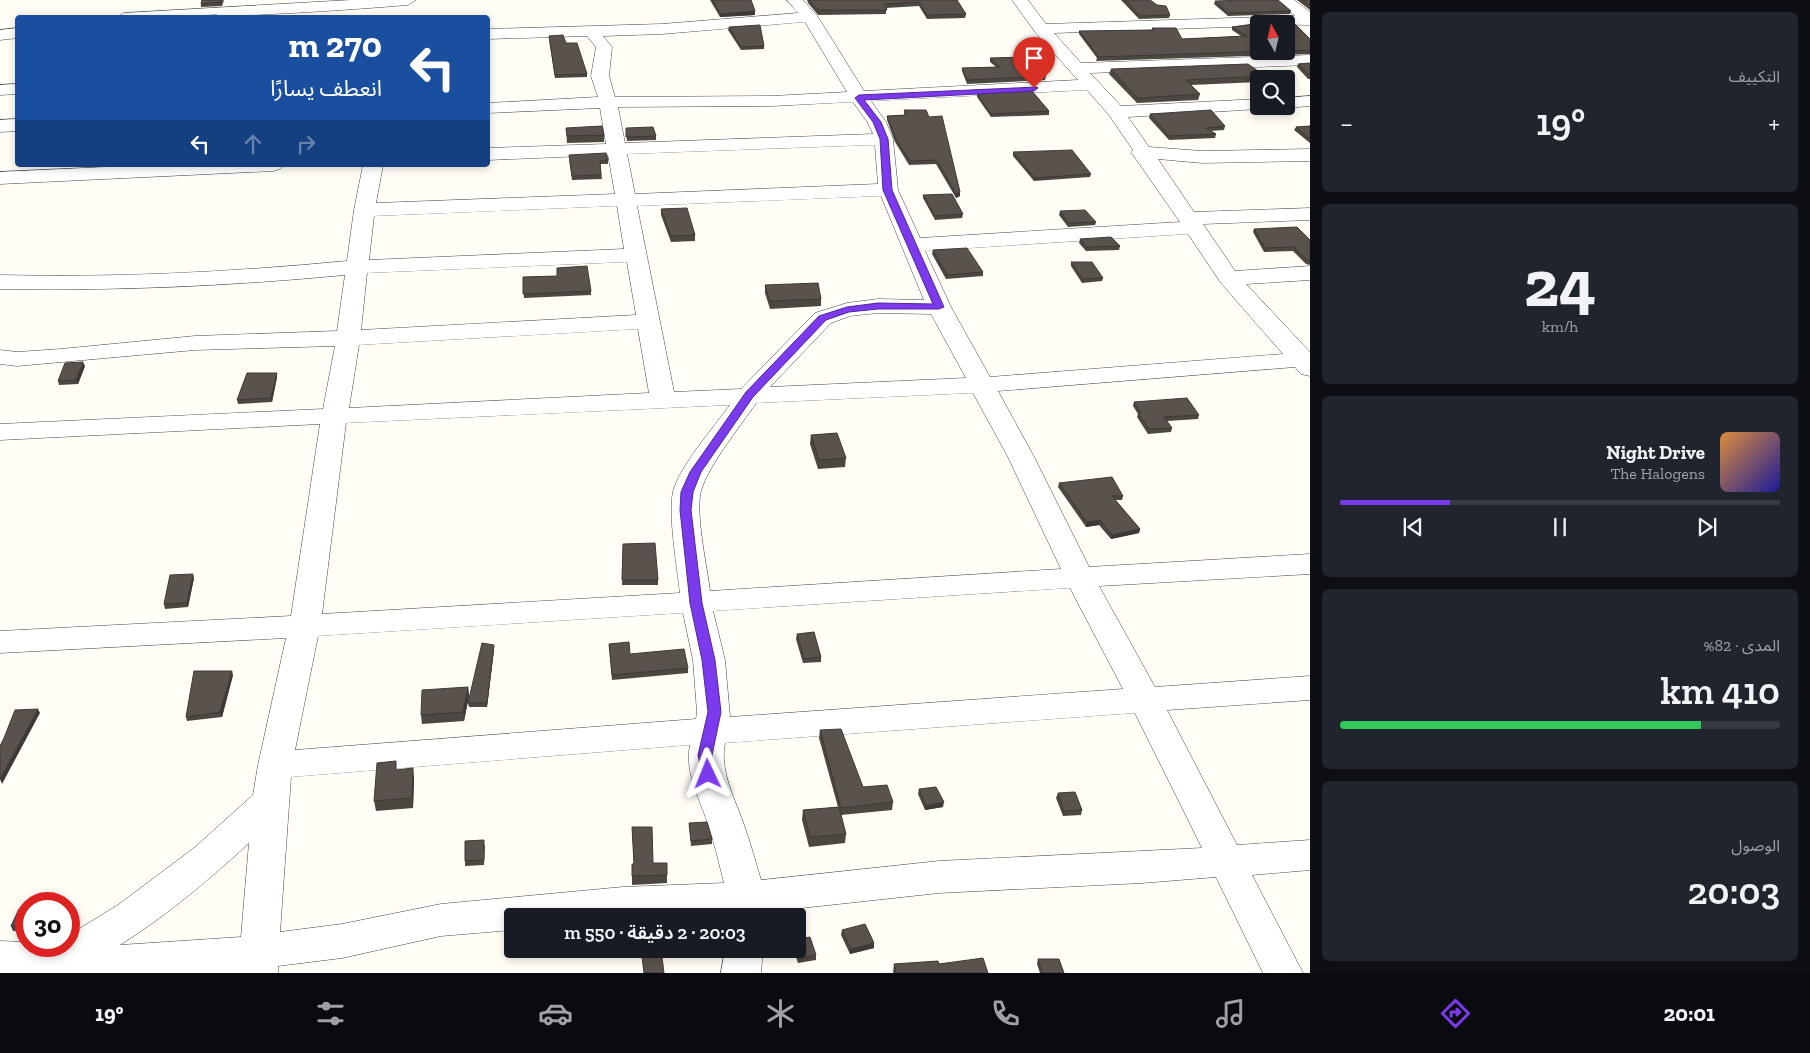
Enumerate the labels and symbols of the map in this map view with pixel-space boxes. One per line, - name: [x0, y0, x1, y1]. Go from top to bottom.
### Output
- north arrow: [1250, 15, 1295, 60]
- pin: [1013, 37, 1055, 88]
- position arrow: [681, 747, 733, 799]
- speed limit sign: 30: [15, 892, 80, 957]

